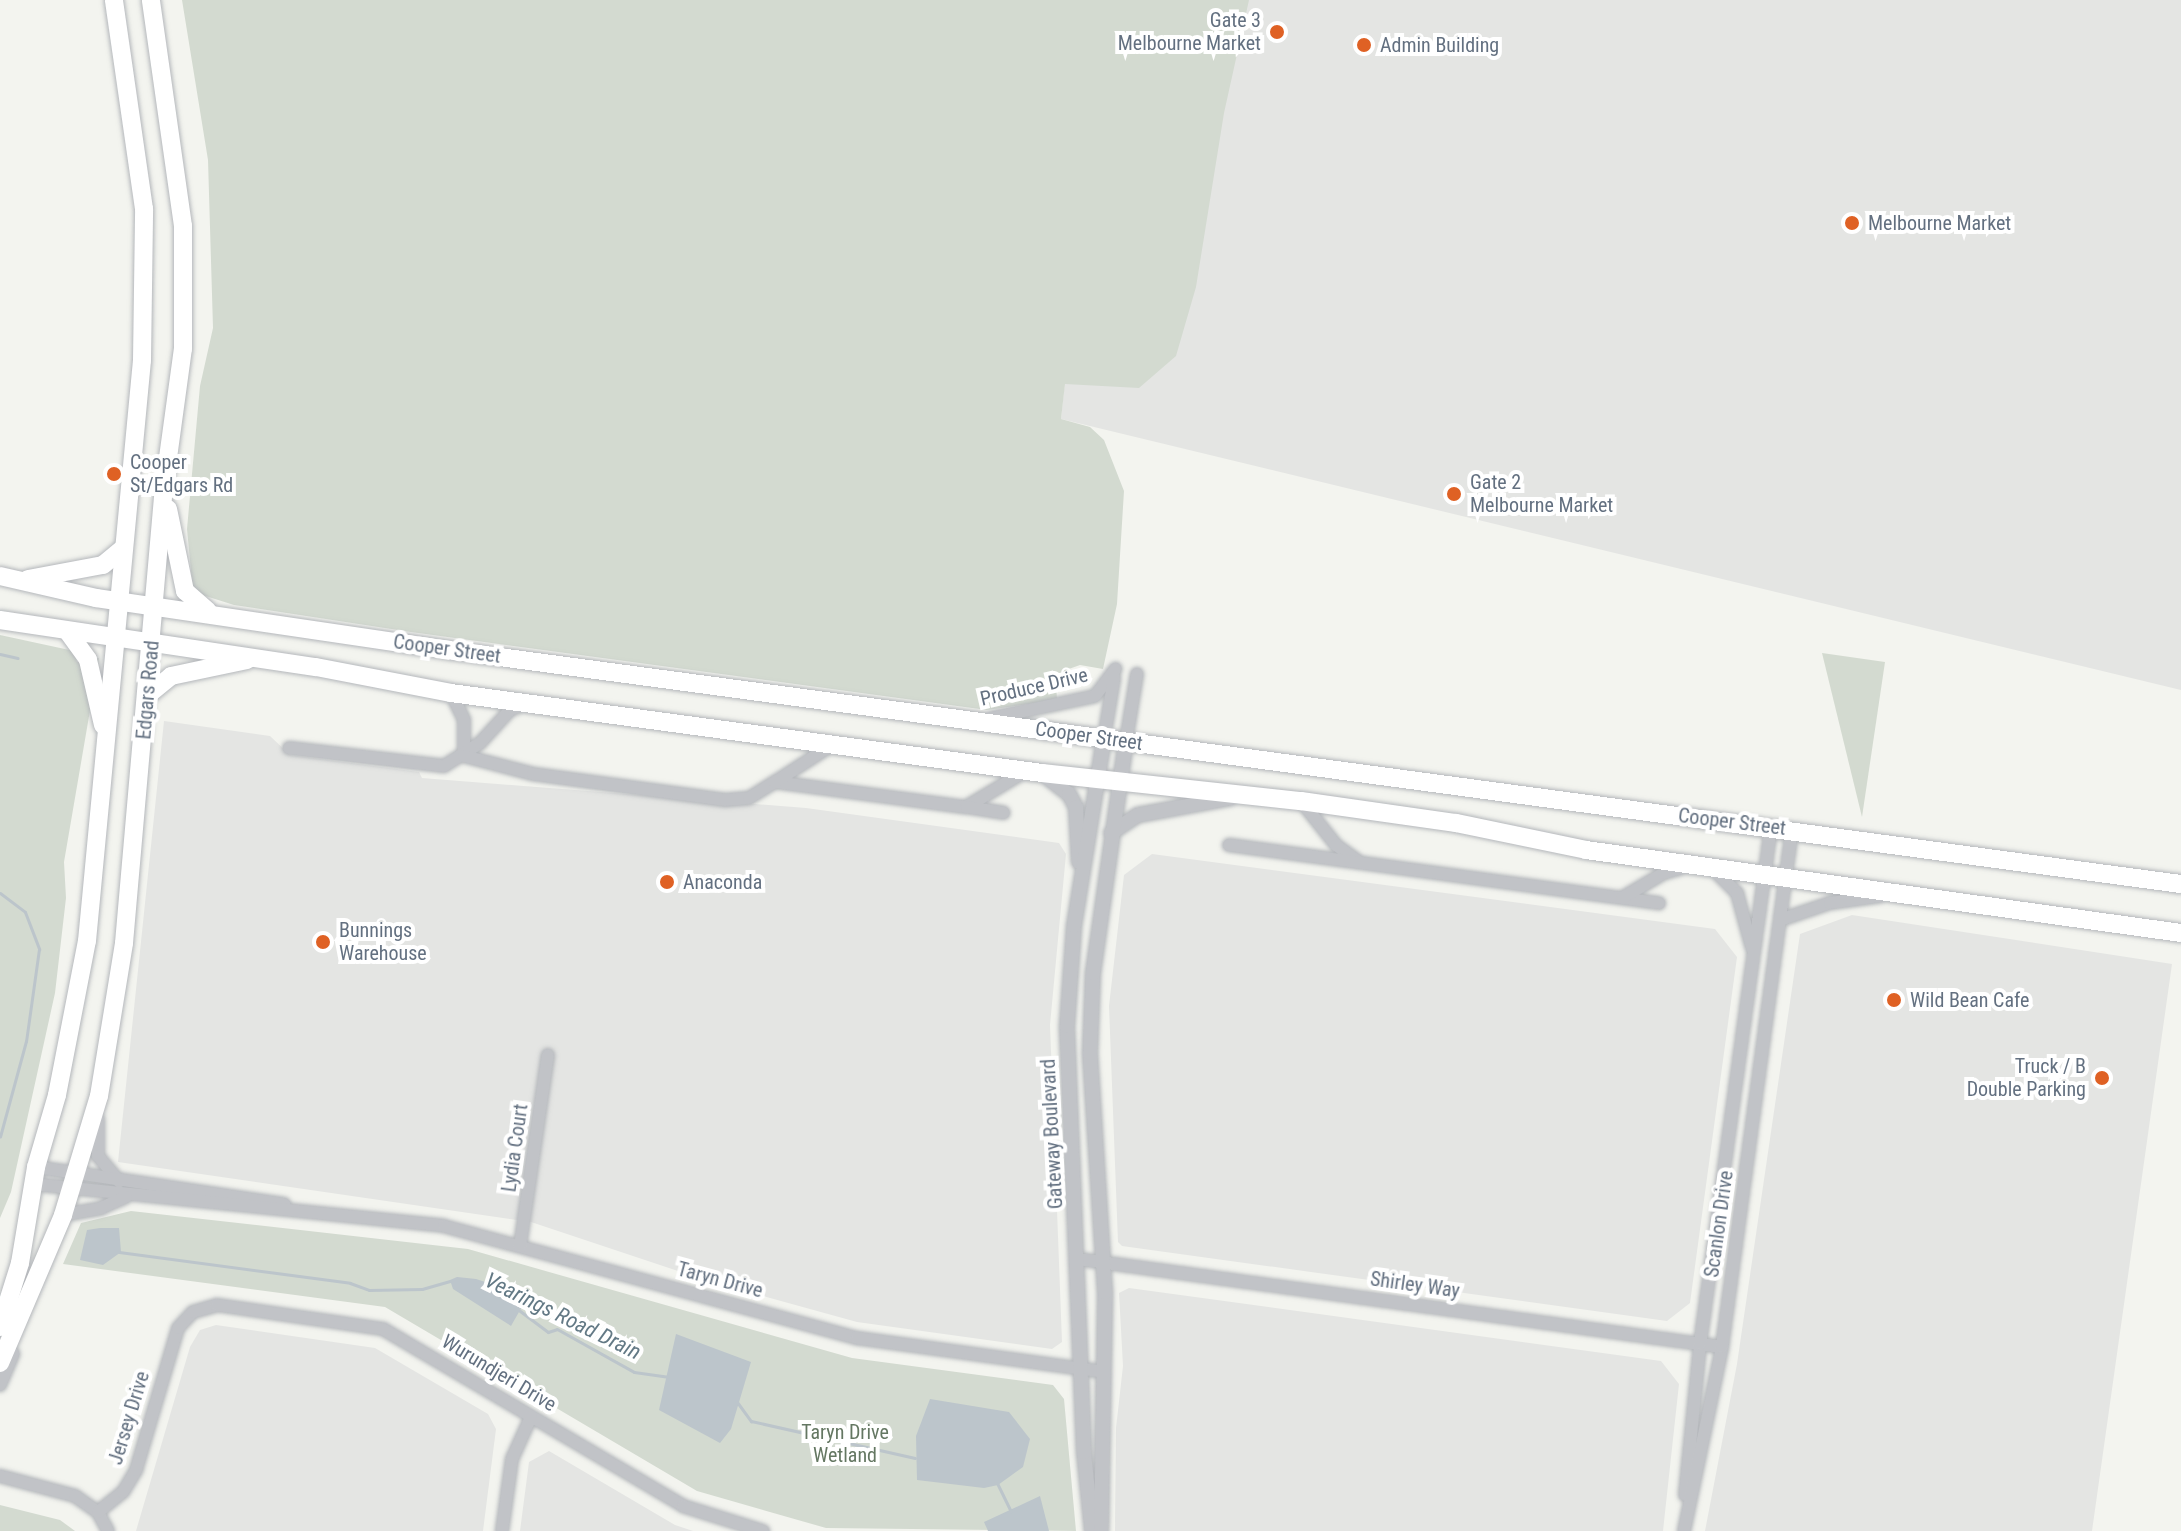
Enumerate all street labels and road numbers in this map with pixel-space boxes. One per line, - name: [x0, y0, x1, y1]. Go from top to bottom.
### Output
- street label: Cooper Street: [392, 630, 502, 668]
- street label: Edgars Road: [132, 640, 164, 740]
- street label: Produce Drive: [978, 663, 1090, 711]
- street label: Cooper Street: [1034, 717, 1144, 755]
- street label: Cooper Street: [1677, 803, 1787, 841]
- street label: Gateway Boulevard: [1036, 1058, 1068, 1210]
- street label: Lydia Court: [497, 1102, 533, 1194]
- street label: Scanlon Drive: [1700, 1169, 1738, 1279]
- street label: Taryn Drive: [675, 1257, 765, 1303]
- street label: Shirley Way: [1369, 1267, 1461, 1303]
- street label: Wurundjeri Drive: [437, 1329, 561, 1417]
- street label: Jersey Drive: [103, 1368, 155, 1468]

